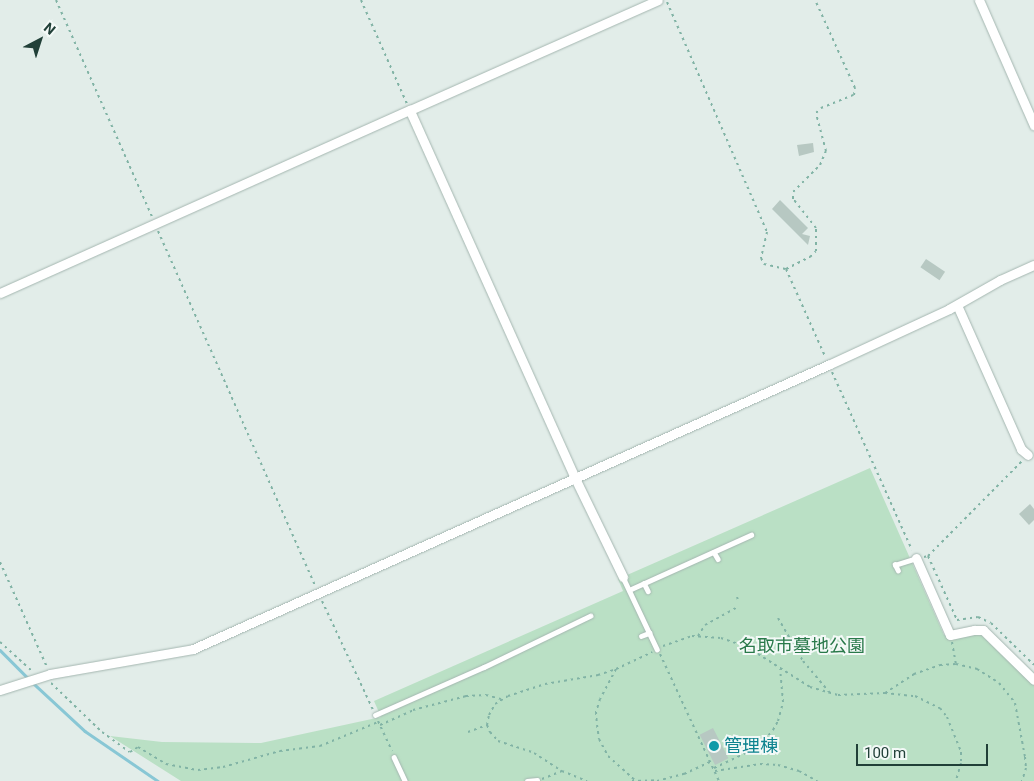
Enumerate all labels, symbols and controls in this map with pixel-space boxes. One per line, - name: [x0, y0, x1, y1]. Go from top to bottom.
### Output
- north arrow: [15, 15, 65, 65]
- text: N: [41, 19, 59, 38]
- park label: 名取市墓地公園: [739, 635, 865, 657]
- scale bar: [859, 734, 992, 766]
- place label: 管理棟: [724, 735, 778, 757]
- marker: 管理棟: [708, 740, 720, 752]
- text: 100 m: [864, 744, 906, 762]

